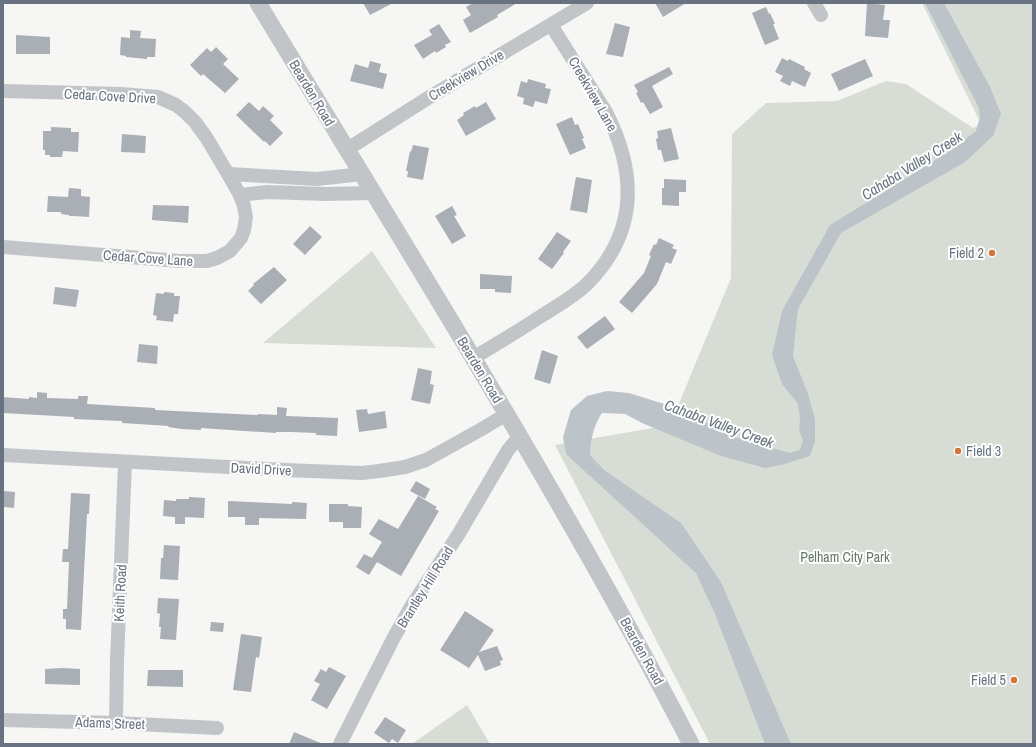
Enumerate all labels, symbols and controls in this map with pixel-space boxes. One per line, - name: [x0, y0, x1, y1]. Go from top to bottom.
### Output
- street label: Creekview Drive: [425, 45, 507, 105]
- street label: Creekview Lane: [564, 54, 622, 134]
- street label: Bearden Road: [285, 57, 339, 129]
- street label: Cedar Cove Drive: [64, 85, 156, 107]
- water label: Cahaba Valley Creek: [857, 126, 967, 205]
- place label: Field 2: [949, 244, 984, 262]
- street label: Cedar Cove Lane: [102, 246, 194, 270]
- marker: Field 2: [987, 248, 997, 258]
- street label: Bearden Road: [453, 334, 507, 406]
- water label: Cahaba Valley Creek: [661, 394, 778, 453]
- place label: Field 3: [966, 442, 1001, 460]
- marker: Field 3: [953, 446, 963, 456]
- street label: David Drive: [230, 458, 292, 480]
- street label: Brantley Hill Road: [393, 543, 457, 631]
- park label: Pelham City Park: [800, 548, 890, 566]
- street label: Keith Road: [110, 564, 130, 622]
- street label: Bearden Road: [616, 614, 668, 688]
- place label: Field 5: [971, 671, 1006, 689]
- marker: Field 5: [1009, 675, 1019, 685]
- street label: Adams Street: [74, 713, 145, 733]

